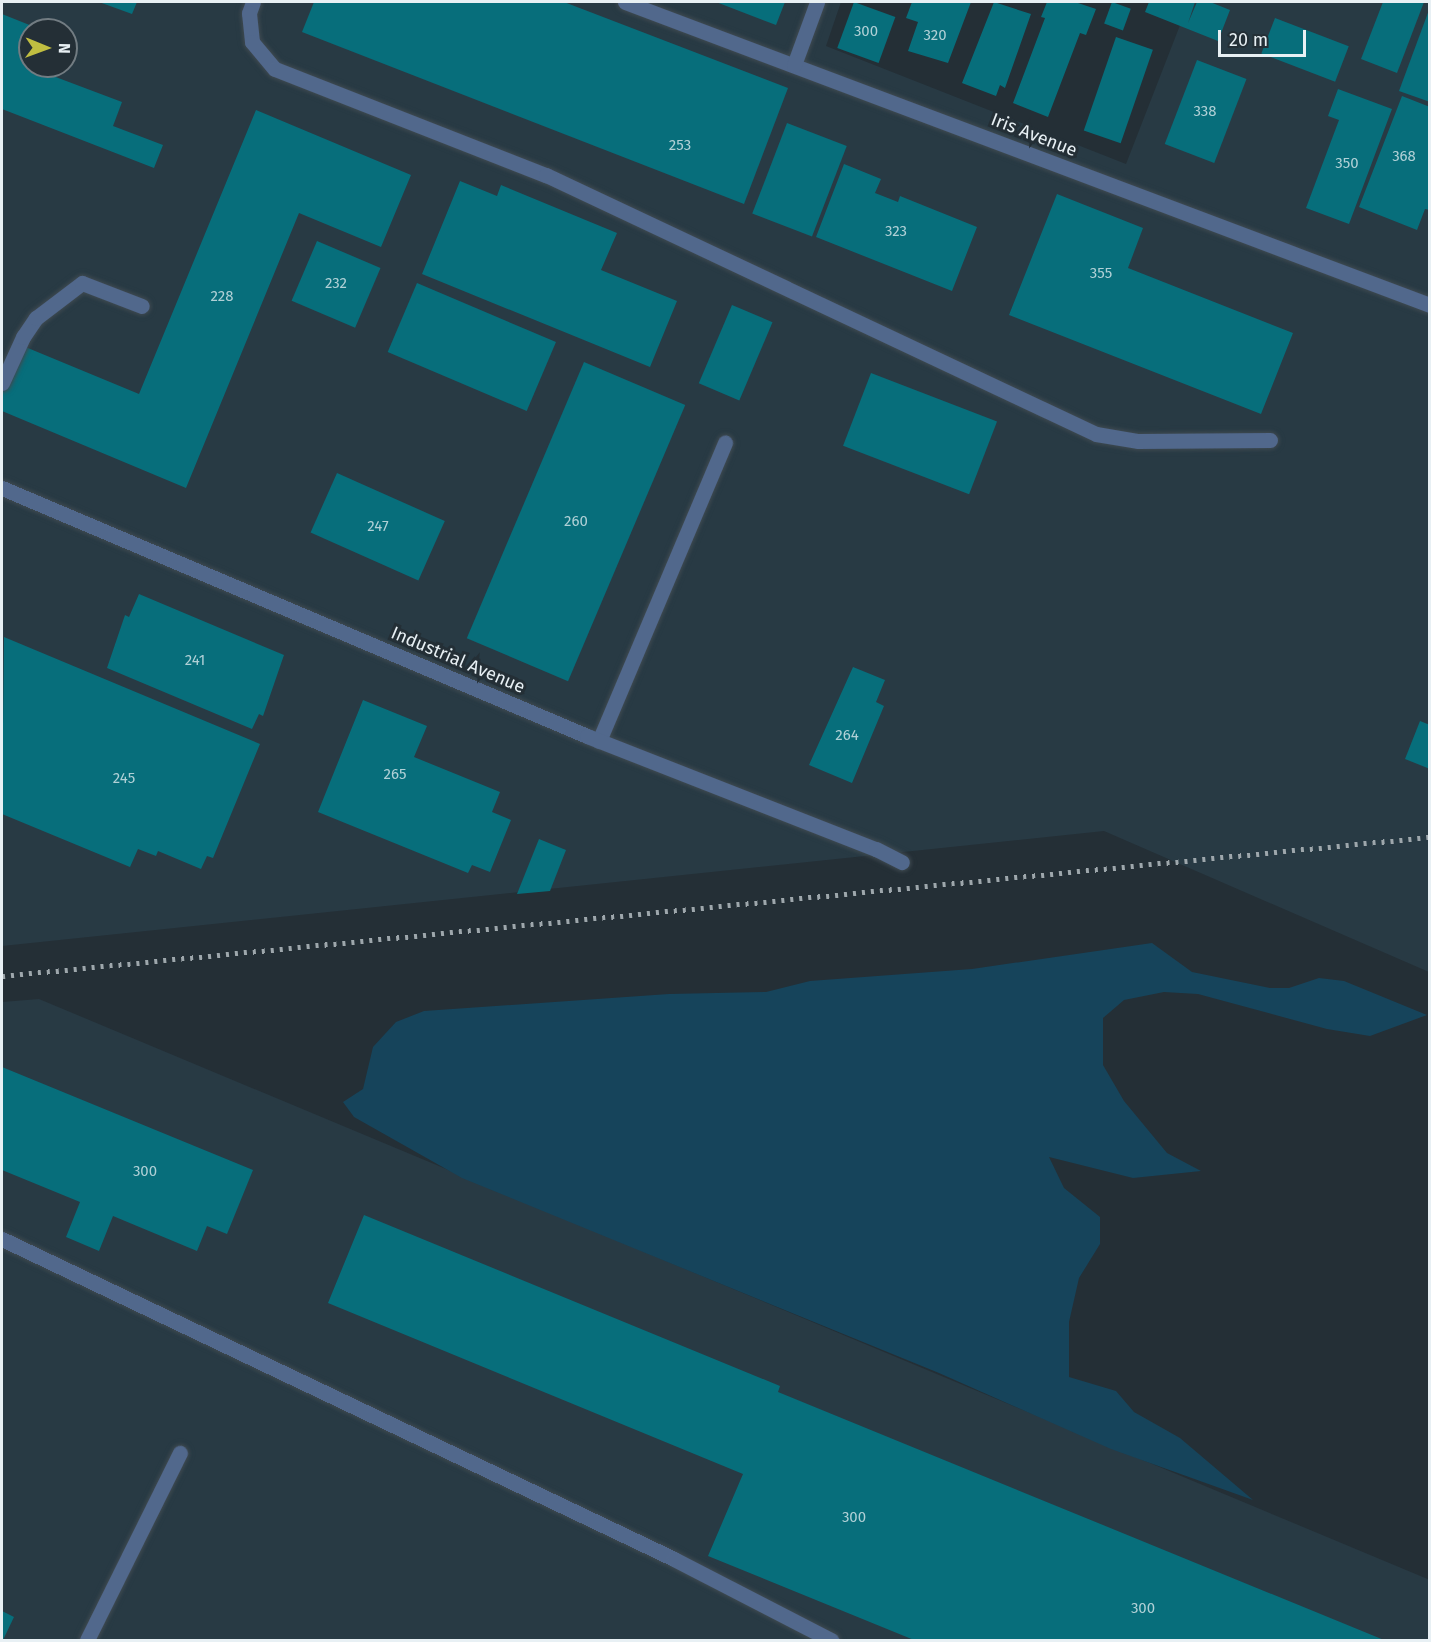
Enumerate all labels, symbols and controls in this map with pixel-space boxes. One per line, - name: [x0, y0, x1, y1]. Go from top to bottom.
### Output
- north arrow: [18, 18, 78, 78]
- scale bar: [1221, 18, 1310, 56]
- house number: 300: [854, 23, 878, 41]
- house number: 320: [923, 27, 947, 45]
- text: 20 m: [1229, 29, 1268, 51]
- text: N: [55, 43, 74, 54]
- house number: 338: [1193, 103, 1217, 121]
- street label: Iris Avenue: [988, 109, 1080, 161]
- house number: 253: [669, 137, 691, 155]
- house number: 368: [1392, 148, 1416, 166]
- house number: 350: [1335, 155, 1359, 173]
- house number: 323: [885, 223, 907, 241]
- house number: 355: [1090, 265, 1112, 283]
- house number: 232: [325, 275, 347, 293]
- house number: 228: [210, 288, 234, 306]
- house number: 260: [564, 513, 588, 531]
- house number: 247: [367, 518, 389, 536]
- street label: Industrial Avenue: [388, 622, 528, 698]
- house number: 241: [185, 652, 205, 670]
- house number: 264: [835, 727, 859, 745]
- house number: 265: [384, 766, 406, 784]
- house number: 245: [113, 770, 135, 788]
- house number: 300: [133, 1163, 157, 1181]
- house number: 300: [842, 1509, 866, 1527]
- house number: 300: [1131, 1600, 1155, 1618]

